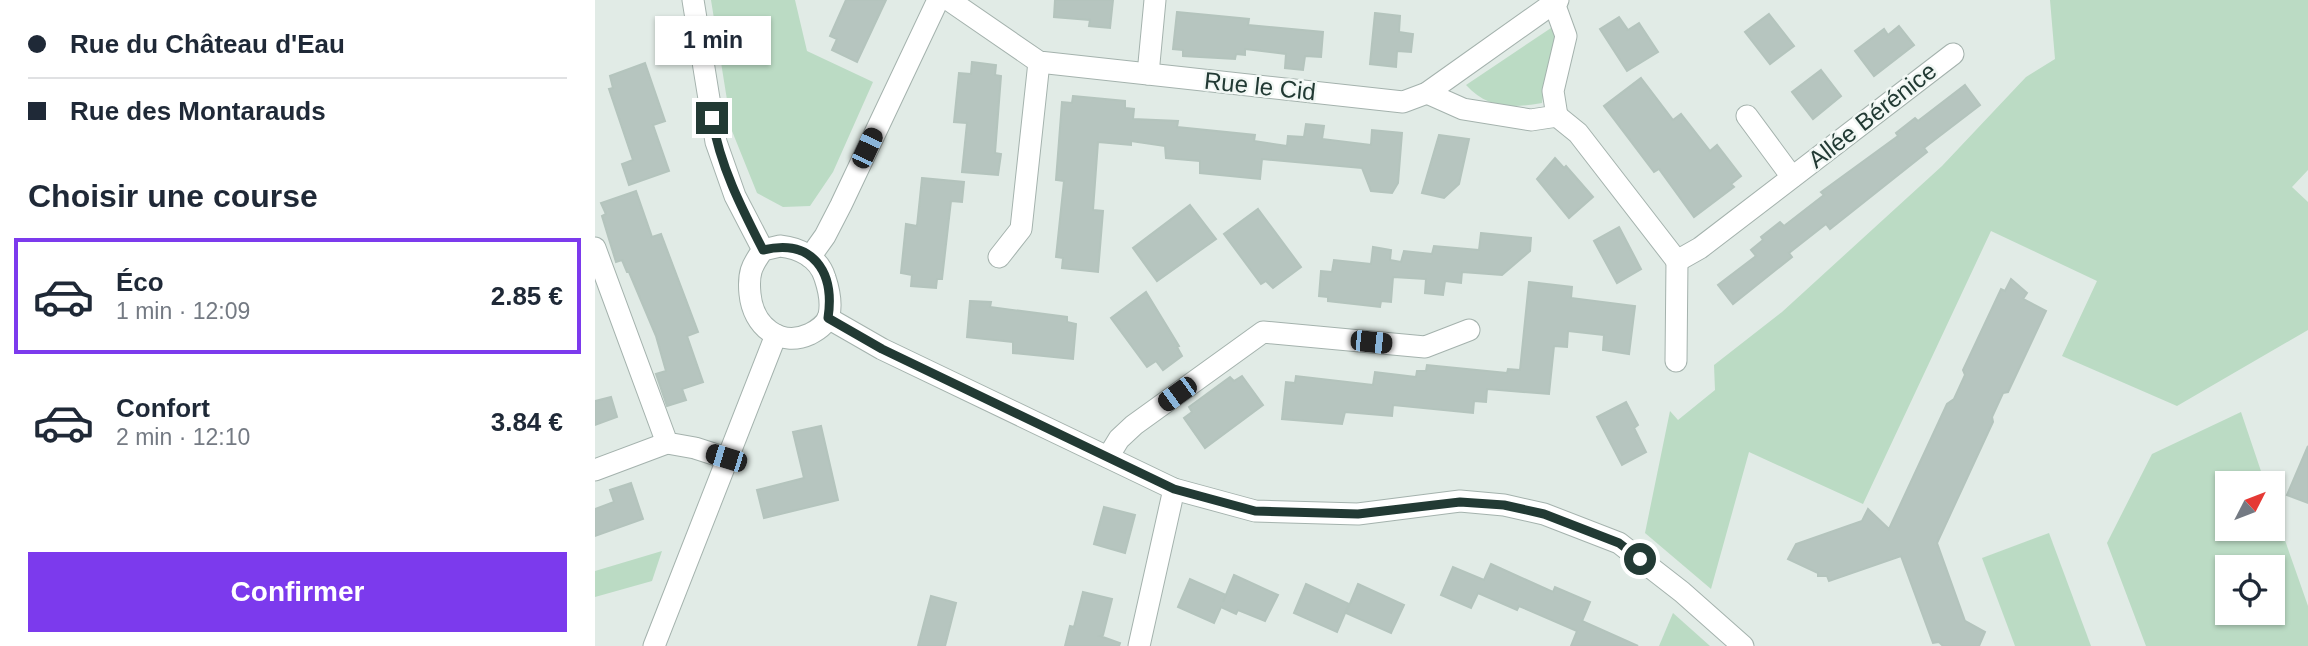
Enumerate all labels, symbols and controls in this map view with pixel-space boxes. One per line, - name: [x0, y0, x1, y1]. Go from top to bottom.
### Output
- callout: 1 min: [654, 17, 770, 66]
- text: 1 min: [683, 27, 743, 53]
- text: Rue du Château d'Eau: [70, 29, 345, 59]
- street label: Allée Bérénice: [1803, 57, 1941, 173]
- street label: Rue le Cid: [1203, 67, 1317, 105]
- text: Rue des Montarauds: [70, 96, 326, 126]
- route end: [696, 102, 728, 134]
- car: [849, 125, 886, 171]
- text: Choisir une course: [28, 178, 318, 214]
- icon: car: [32, 265, 95, 328]
- text: Éco: [116, 267, 164, 297]
- text: 2.85 €: [491, 281, 563, 311]
- text: 1 min · 12:09: [116, 298, 250, 324]
- car: [1350, 329, 1393, 355]
- car: [1154, 373, 1201, 415]
- icon: car: [32, 391, 95, 454]
- text: Confort: [116, 393, 210, 423]
- text: 3.84 €: [491, 407, 563, 437]
- text: 2 min · 12:10: [116, 424, 250, 450]
- car: [703, 442, 750, 474]
- north arrow: [2215, 471, 2285, 541]
- map controls: [2215, 471, 2285, 625]
- route start: [1624, 543, 1656, 575]
- button: Confirmer: [28, 552, 567, 632]
- button: locate: [2215, 555, 2285, 625]

